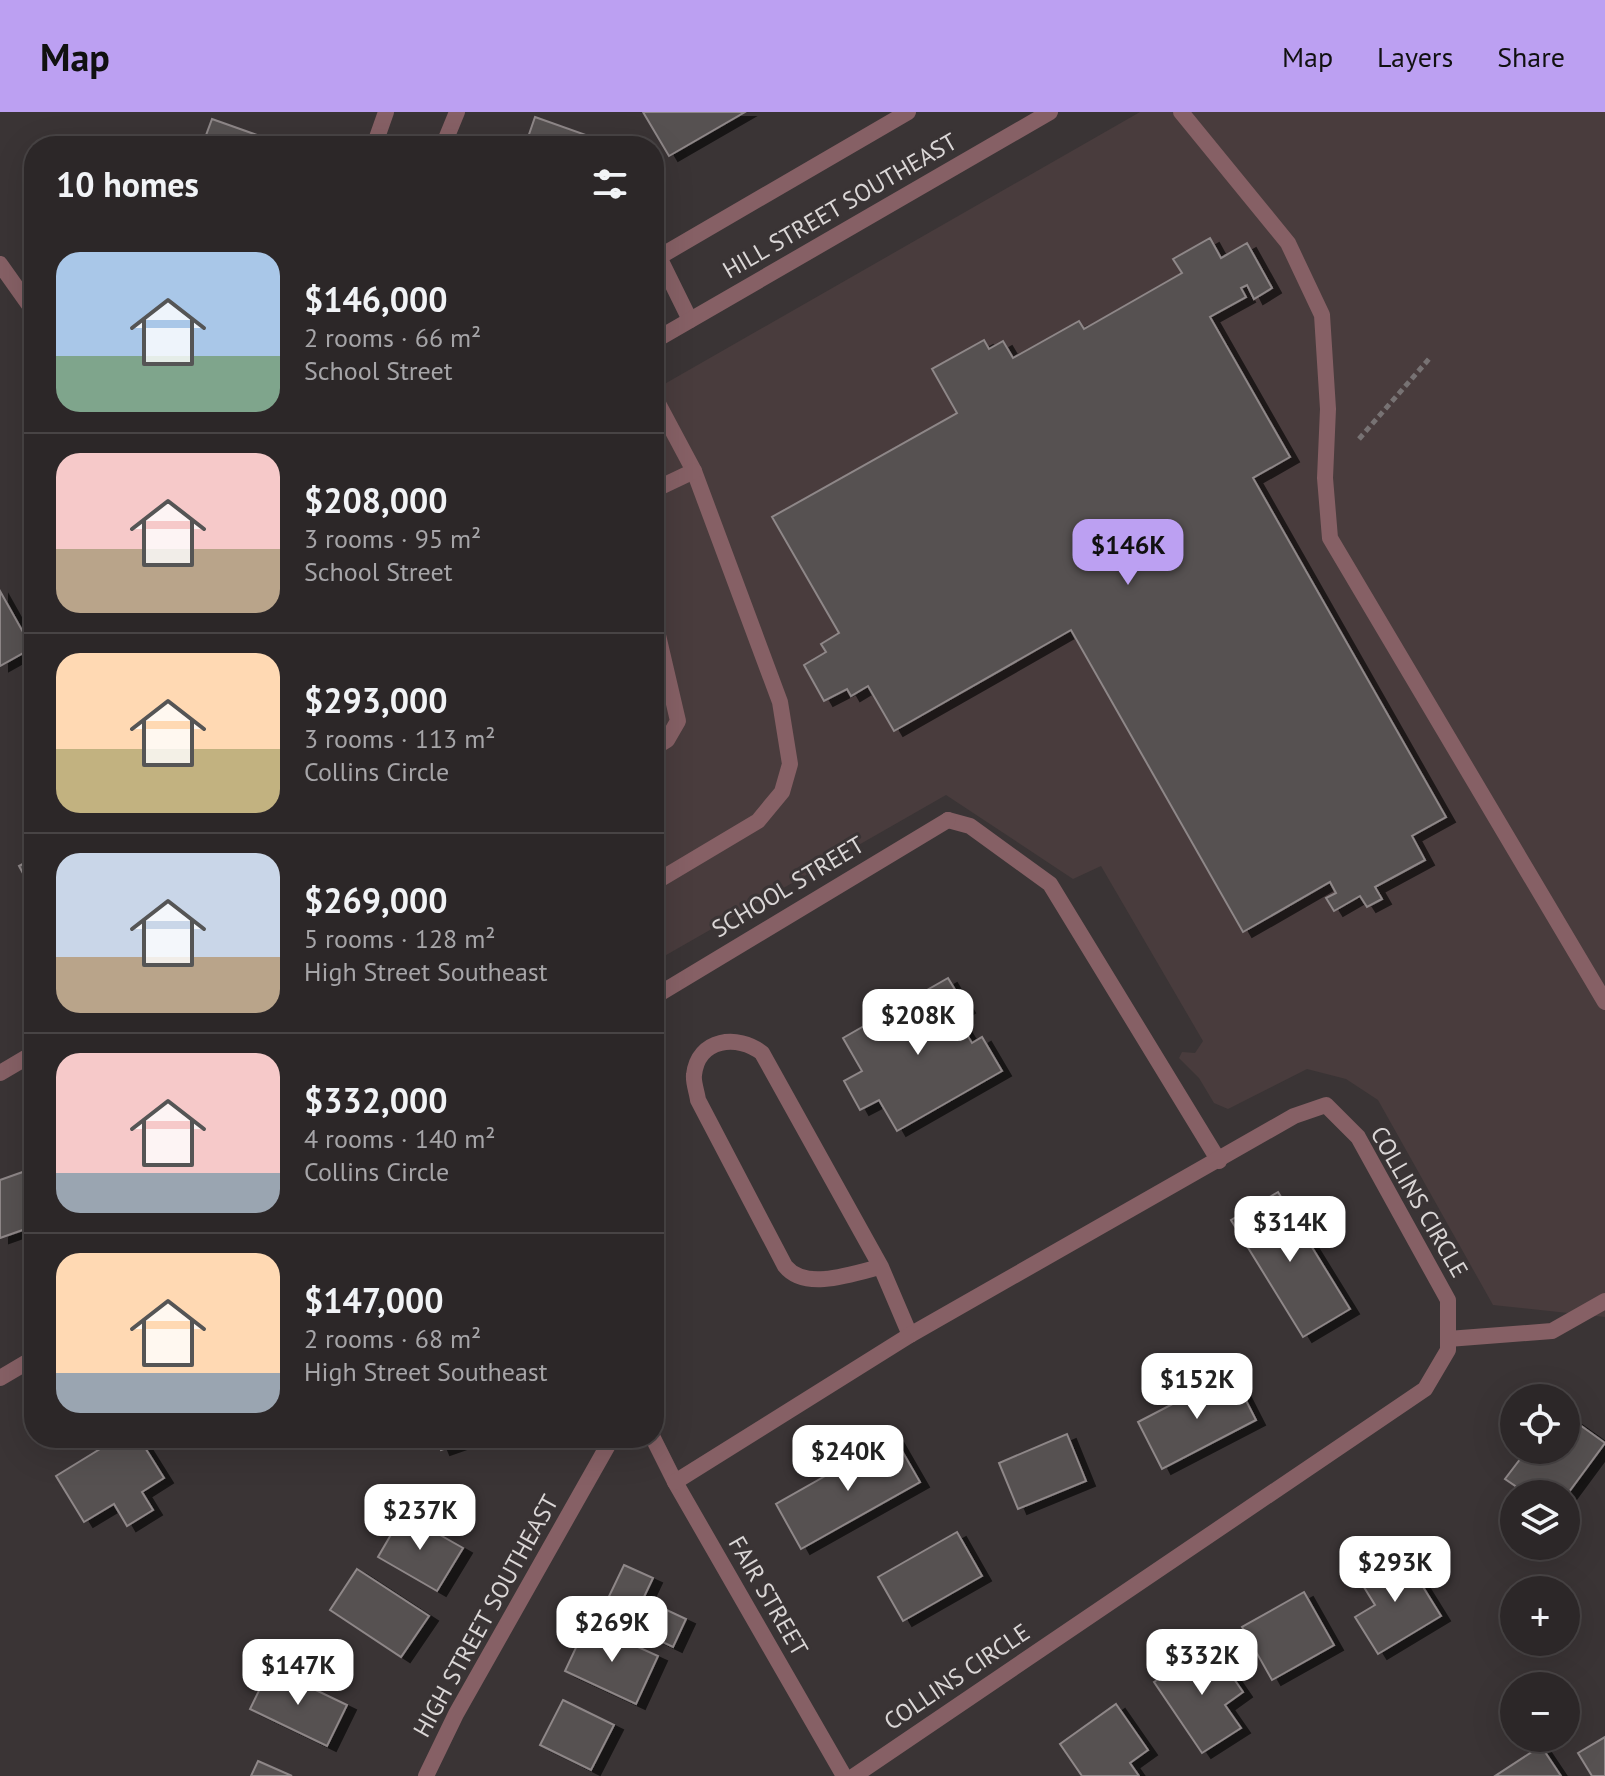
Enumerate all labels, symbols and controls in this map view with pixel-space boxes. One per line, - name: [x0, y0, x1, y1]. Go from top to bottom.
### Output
- text: Map: [40, 32, 110, 81]
- text: Map: [1282, 38, 1333, 75]
- text: Layers: [1377, 38, 1453, 75]
- text: Share: [1497, 38, 1565, 75]
- street label: HILL STREET SOUTHEAST: [717, 126, 962, 285]
- text: 10 homes: [56, 162, 199, 206]
- icon: filters: [588, 162, 632, 206]
- text: $146,000: [304, 277, 448, 321]
- icon: home: [120, 284, 216, 380]
- text: 2 rooms · 66 m²: [304, 321, 481, 354]
- text: School Street: [304, 354, 453, 387]
- text: $208,000: [304, 478, 448, 522]
- icon: home: [120, 485, 216, 581]
- pin: $146K: [1072, 519, 1184, 587]
- text: 3 rooms · 95 m²: [304, 522, 481, 555]
- text: $146K: [1090, 528, 1166, 561]
- text: School Street: [304, 555, 453, 588]
- text: $293,000: [304, 678, 448, 722]
- icon: home: [120, 685, 216, 781]
- text: 3 rooms · 113 m²: [304, 722, 496, 755]
- text: Collins Circle: [304, 755, 449, 788]
- street label: SCHOOL STREET: [706, 829, 870, 944]
- text: $269,000: [304, 878, 448, 922]
- icon: home: [120, 885, 216, 981]
- text: 5 rooms · 128 m²: [304, 922, 496, 955]
- text: High Street Southeast: [304, 955, 548, 988]
- pin: $208K: [862, 989, 974, 1057]
- text: $208K: [880, 998, 956, 1031]
- text: $332,000: [304, 1078, 448, 1122]
- icon: home: [120, 1085, 216, 1181]
- street label: COLLINS CIRCLE: [1364, 1121, 1475, 1283]
- text: 4 rooms · 140 m²: [304, 1122, 496, 1155]
- text: Collins Circle: [304, 1155, 449, 1188]
- pin: $314K: [1234, 1196, 1346, 1264]
- text: $314K: [1252, 1205, 1328, 1238]
- text: $147,000: [304, 1278, 443, 1322]
- icon: home: [120, 1285, 216, 1381]
- text: 2 rooms · 68 m²: [304, 1322, 481, 1355]
- pin: $152K: [1141, 1353, 1253, 1421]
- text: High Street Southeast: [304, 1355, 548, 1388]
- text: $152K: [1159, 1362, 1235, 1395]
- map controls: [1500, 1384, 1580, 1752]
- button: locate: [1500, 1384, 1580, 1464]
- pin: $240K: [792, 1425, 904, 1493]
- text: $240K: [810, 1434, 886, 1467]
- button: layers: [1500, 1480, 1580, 1560]
- pin: $237K: [364, 1484, 476, 1552]
- street label: HIGH STREET SOUTHEAST: [406, 1489, 565, 1742]
- text: $237K: [382, 1493, 458, 1526]
- street label: FAIR STREET: [722, 1530, 815, 1661]
- pin: $293K: [1339, 1536, 1451, 1604]
- text: $293K: [1357, 1545, 1433, 1578]
- button: +: [1500, 1576, 1580, 1656]
- pin: $269K: [556, 1596, 668, 1664]
- text: $269K: [574, 1605, 650, 1638]
- street label: COLLINS CIRCLE: [878, 1616, 1036, 1737]
- pin: $332K: [1146, 1629, 1258, 1697]
- text: $332K: [1164, 1638, 1240, 1671]
- pin: $147K: [242, 1639, 354, 1707]
- text: $147K: [260, 1648, 336, 1681]
- button: −: [1500, 1672, 1580, 1752]

